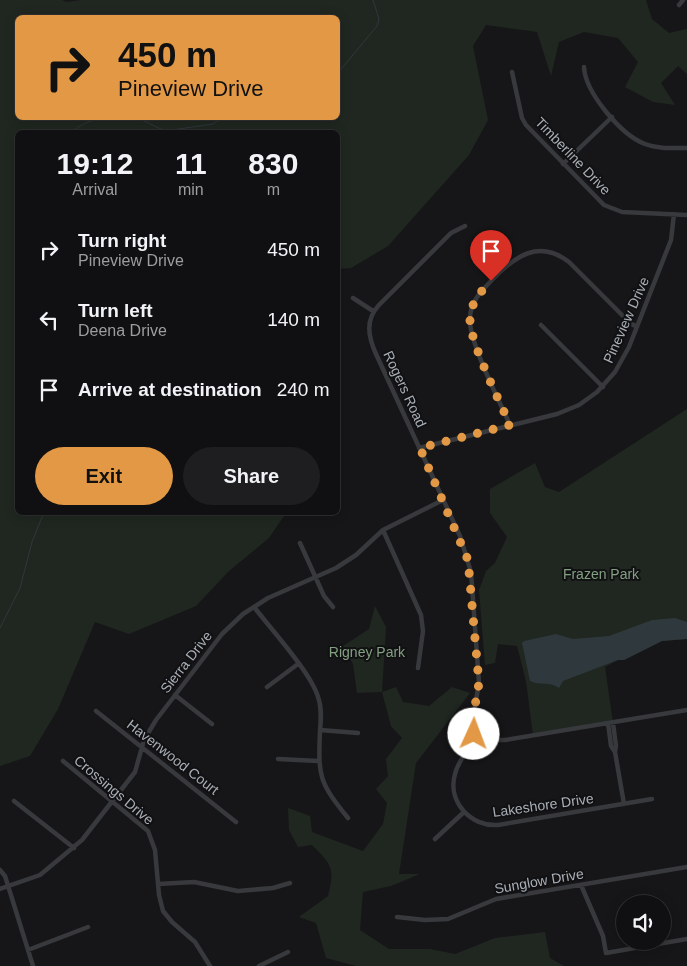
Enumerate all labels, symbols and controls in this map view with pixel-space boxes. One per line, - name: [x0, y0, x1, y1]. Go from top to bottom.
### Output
- icon: right: [35, 35, 100, 100]
- text: 450 m: [118, 35, 217, 74]
- text: Pineview Drive: [118, 76, 264, 101]
- street label: Timberline Drive: [532, 114, 614, 198]
- text: 19:12: [57, 147, 133, 180]
- text: 11: [175, 147, 207, 180]
- text: 830: [248, 147, 298, 180]
- text: Arrival: [72, 181, 118, 198]
- text: min: [178, 181, 204, 198]
- text: m: [267, 181, 280, 198]
- text: Turn right: [78, 230, 166, 251]
- pin: [470, 230, 512, 281]
- icon: right: [35, 236, 63, 264]
- icon: arrive: [477, 237, 505, 265]
- text: 450 m: [267, 239, 320, 260]
- text: Pineview Drive: [78, 252, 184, 269]
- street label: Pineview Drive: [600, 274, 652, 366]
- text: Turn left: [78, 300, 153, 321]
- icon: left: [35, 306, 63, 334]
- text: 140 m: [267, 309, 320, 330]
- text: Deena Drive: [78, 322, 167, 339]
- street label: Rogers Road: [380, 348, 430, 430]
- icon: arrive: [35, 376, 63, 404]
- text: Arrive at destination: [78, 379, 262, 400]
- text: 240 m: [277, 379, 330, 400]
- button: Exit: [35, 447, 173, 505]
- button: Share: [183, 447, 320, 505]
- park label: Frazen Park: [563, 566, 640, 582]
- street label: Sierra Drive: [157, 628, 215, 696]
- park label: Rigney Park: [329, 644, 406, 660]
- position arrow: [447, 707, 499, 759]
- street label: Havenwood Court: [124, 716, 222, 798]
- street label: Crossings Drive: [71, 752, 157, 828]
- street label: Lakeshore Drive: [491, 790, 595, 820]
- street label: Sunglow Drive: [493, 865, 585, 897]
- map controls: [616, 895, 671, 950]
- button: sound: [616, 895, 671, 950]

